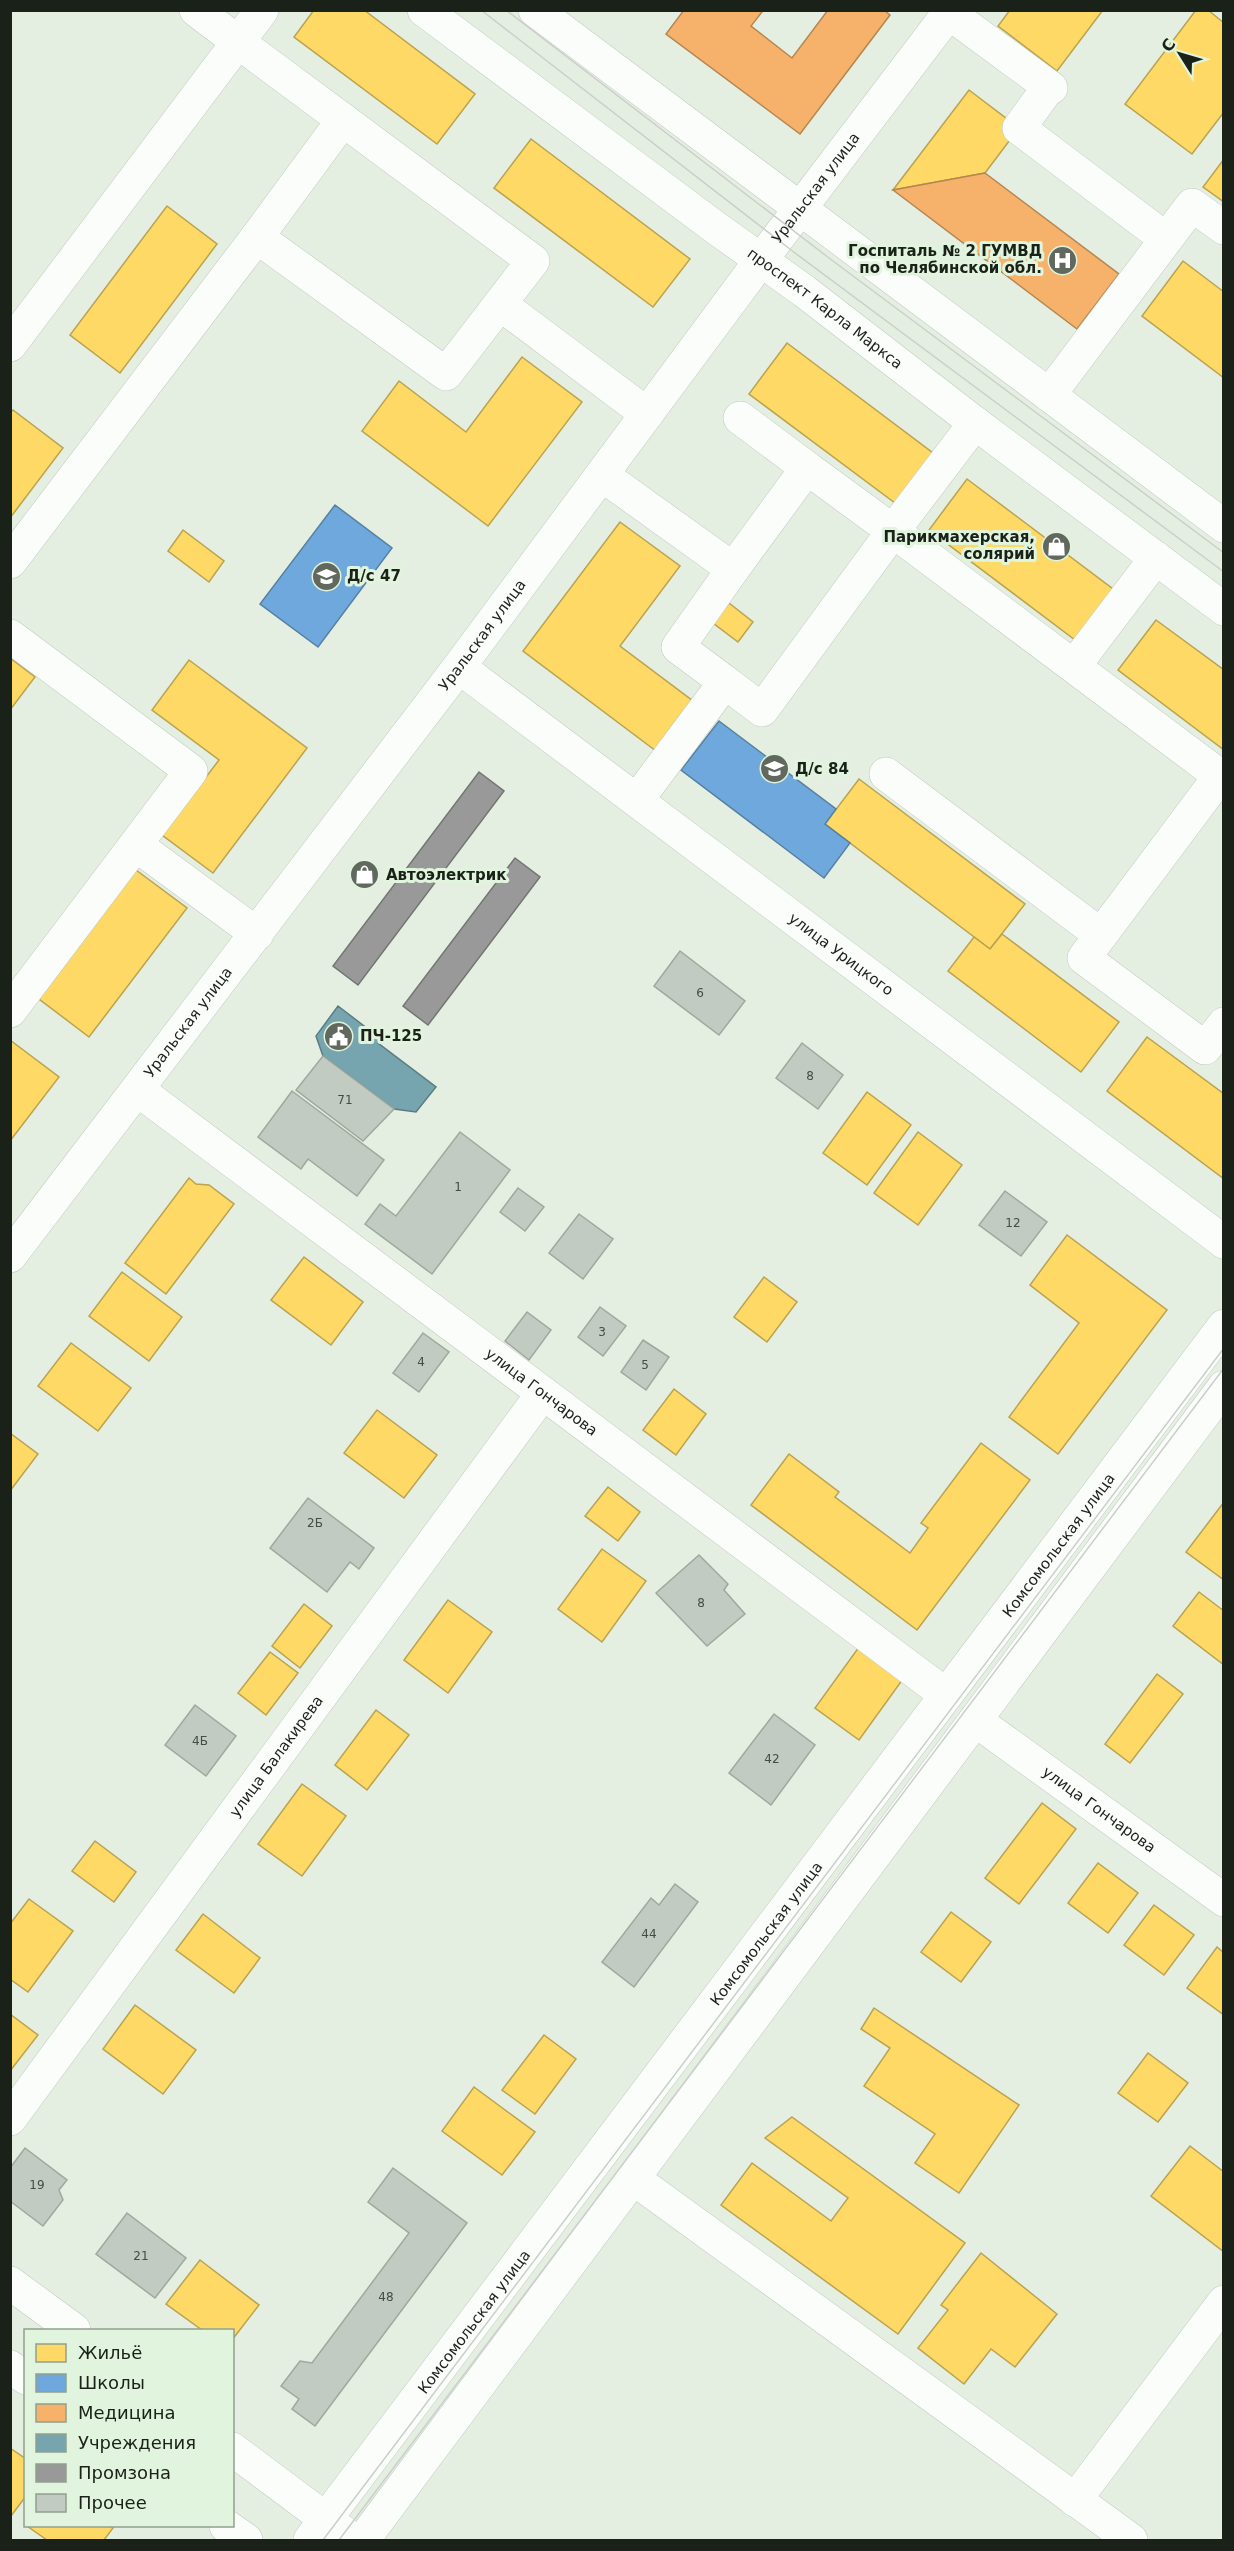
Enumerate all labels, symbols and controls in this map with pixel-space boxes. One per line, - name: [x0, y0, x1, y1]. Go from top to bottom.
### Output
- north arrow: [1150, 24, 1210, 84]
- text: С: [1157, 35, 1180, 56]
- street label: Уральская улица: [768, 129, 864, 247]
- place label: Госпиталь № 2 ГУМВД по Челябинской обл.: [848, 242, 1042, 277]
- street label: проспект Карла Маркса: [744, 244, 906, 373]
- hospital icon: Госпиталь № 2 ГУМВД по Челябинской обл.: [1047, 244, 1079, 276]
- place label: Парикмахерская, солярий: [883, 528, 1035, 563]
- shop icon: Парикмахерская, солярий: [1040, 530, 1072, 562]
- school or university icon: Д/с 47: [310, 560, 342, 592]
- place label: Д/с 47: [347, 567, 401, 585]
- street label: Уральская улица: [435, 576, 530, 695]
- school or university icon: Д/с 84: [758, 753, 790, 785]
- place label: Д/с 84: [795, 760, 849, 778]
- shop icon: Автоэлектрик: [349, 859, 381, 891]
- place label: Автоэлектрик: [386, 866, 506, 884]
- street label: улица Урицкого: [785, 909, 897, 999]
- street label: Уральская улица: [140, 963, 236, 1081]
- house number: 6: [696, 986, 704, 1000]
- public building icon: ПЧ-125: [323, 1020, 355, 1052]
- place label: ПЧ-125: [360, 1027, 422, 1045]
- house number: 8: [806, 1069, 814, 1083]
- house number: 71: [337, 1093, 353, 1107]
- house number: 1: [454, 1180, 462, 1194]
- house number: 12: [1005, 1216, 1021, 1230]
- house number: 3: [598, 1325, 606, 1339]
- street label: улица Гончарова: [482, 1344, 601, 1440]
- house number: 4: [417, 1355, 425, 1369]
- house number: 5: [641, 1358, 649, 1372]
- street label: Комсомольская улица: [999, 1470, 1119, 1621]
- house number: 2Б: [307, 1516, 323, 1530]
- house number: 8: [697, 1596, 705, 1610]
- street label: улица Балакирева: [226, 1692, 327, 1821]
- house number: 4Б: [192, 1734, 208, 1748]
- house number: 42: [764, 1752, 780, 1766]
- street label: улица Гончарова: [1039, 1763, 1159, 1857]
- street label: Комсомольская улица: [707, 1858, 827, 2009]
- house number: 44: [641, 1927, 657, 1941]
- house number: 19: [29, 2178, 45, 2192]
- street label: Комсомольская улица: [414, 2246, 534, 2397]
- house number: 21: [133, 2249, 149, 2263]
- house number: 48: [378, 2290, 394, 2304]
- legend: [24, 2329, 234, 2527]
- text: Жильё: [78, 2342, 142, 2363]
- text: Школы: [78, 2372, 145, 2393]
- text: Медицина: [78, 2402, 176, 2423]
- text: Учреждения: [78, 2432, 196, 2453]
- text: Промзона: [78, 2462, 171, 2483]
- text: Прочее: [78, 2492, 147, 2513]

